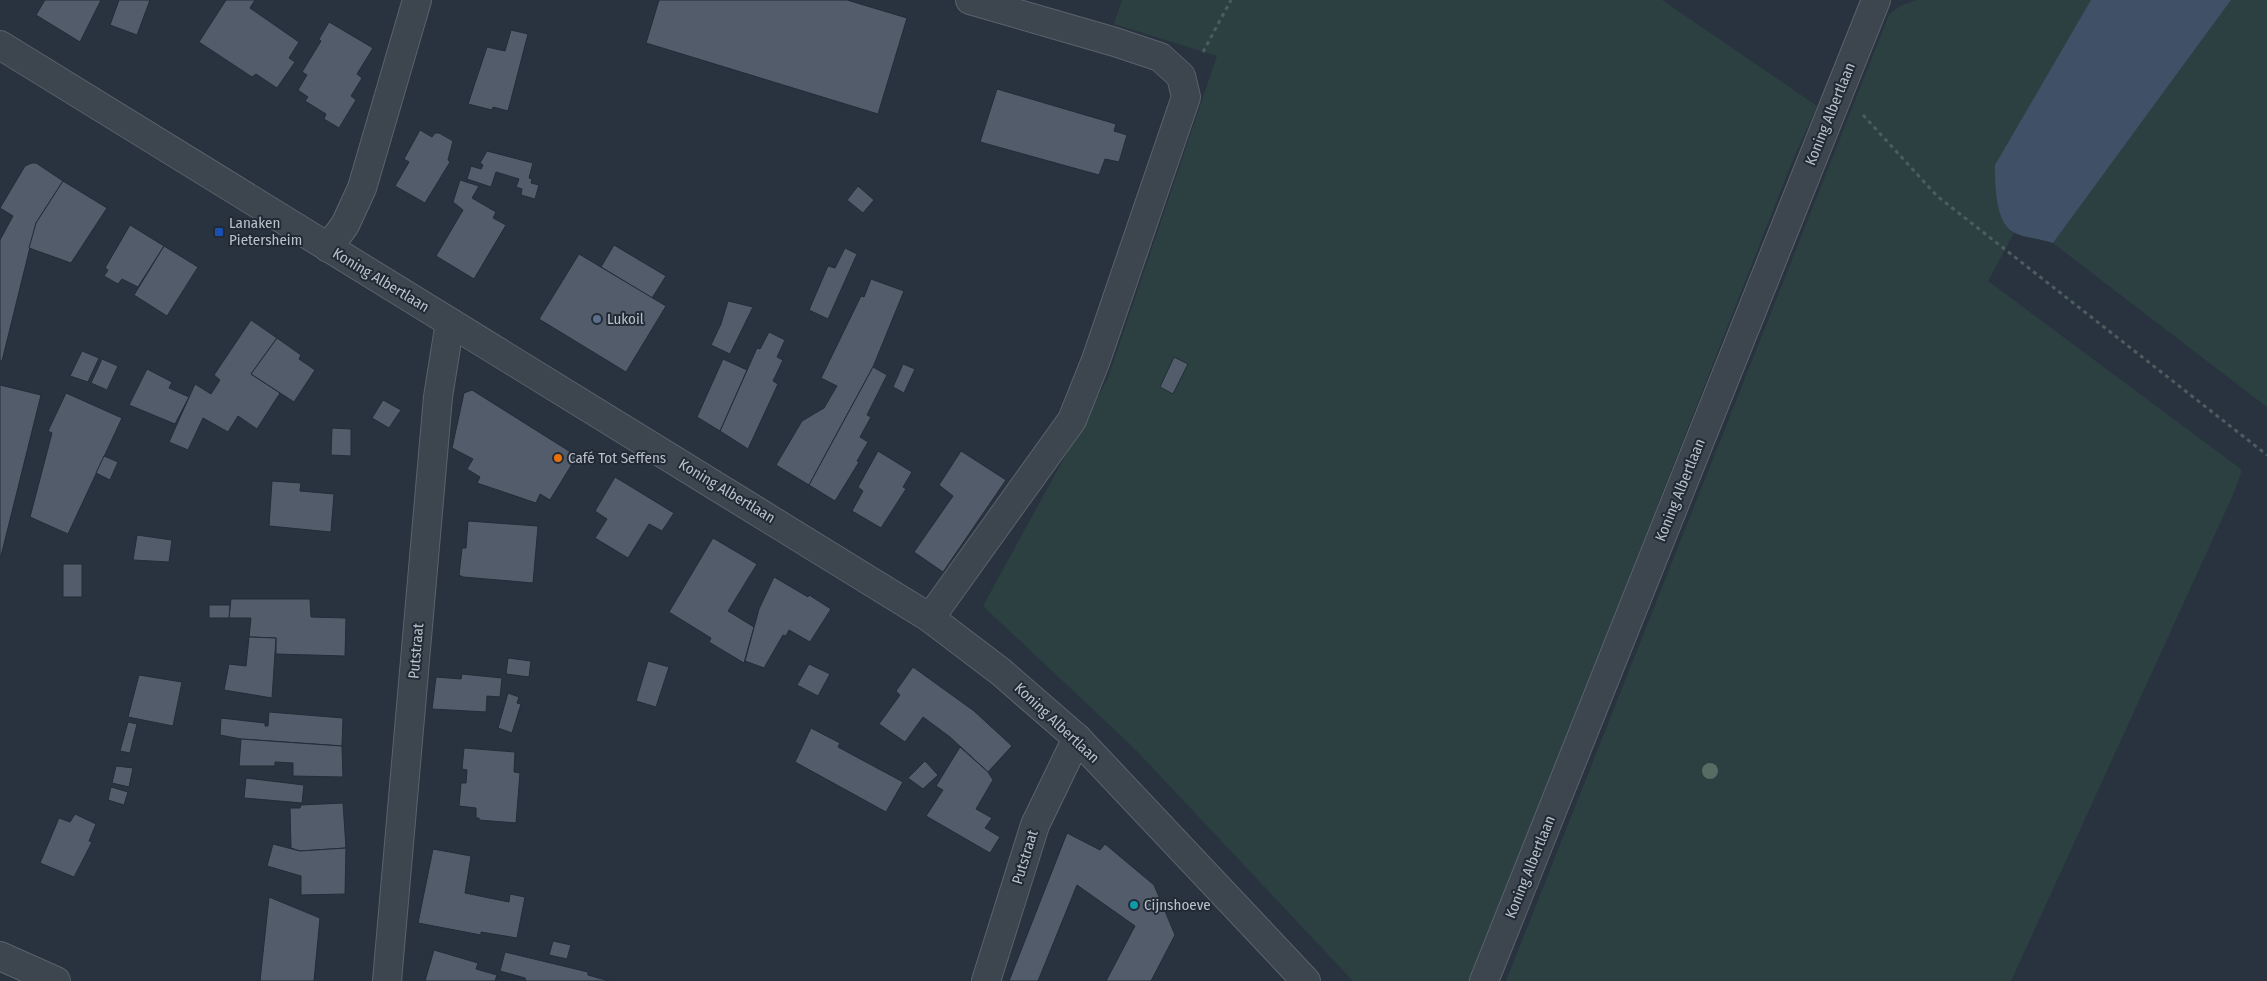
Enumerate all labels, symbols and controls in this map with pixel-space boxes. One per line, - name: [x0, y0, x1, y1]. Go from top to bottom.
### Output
- street label: Koning Albertlaan: [1801, 60, 1859, 168]
- place label: Lanaken Pietersheim: [229, 214, 302, 249]
- marker: Lanaken Pietersheim: [213, 226, 225, 238]
- street label: Koning Albertlaan: [329, 244, 433, 316]
- place label: Lukoil: [607, 310, 644, 328]
- marker: Lukoil: [591, 313, 603, 325]
- street label: Koning Albertlaan: [1651, 436, 1709, 544]
- place label: Café Tot Seffens: [568, 449, 666, 467]
- marker: Café Tot Seffens: [552, 452, 564, 464]
- street label: Koning Albertlaan: [675, 455, 779, 527]
- street label: Putstraat: [405, 622, 427, 680]
- street label: Koning Albertlaan: [1011, 679, 1103, 767]
- street label: Koning Albertlaan: [1501, 813, 1559, 921]
- street label: Putstraat: [1008, 828, 1042, 886]
- place label: Cijnshoeve: [1144, 896, 1211, 914]
- marker: Cijnshoeve: [1128, 899, 1140, 911]

